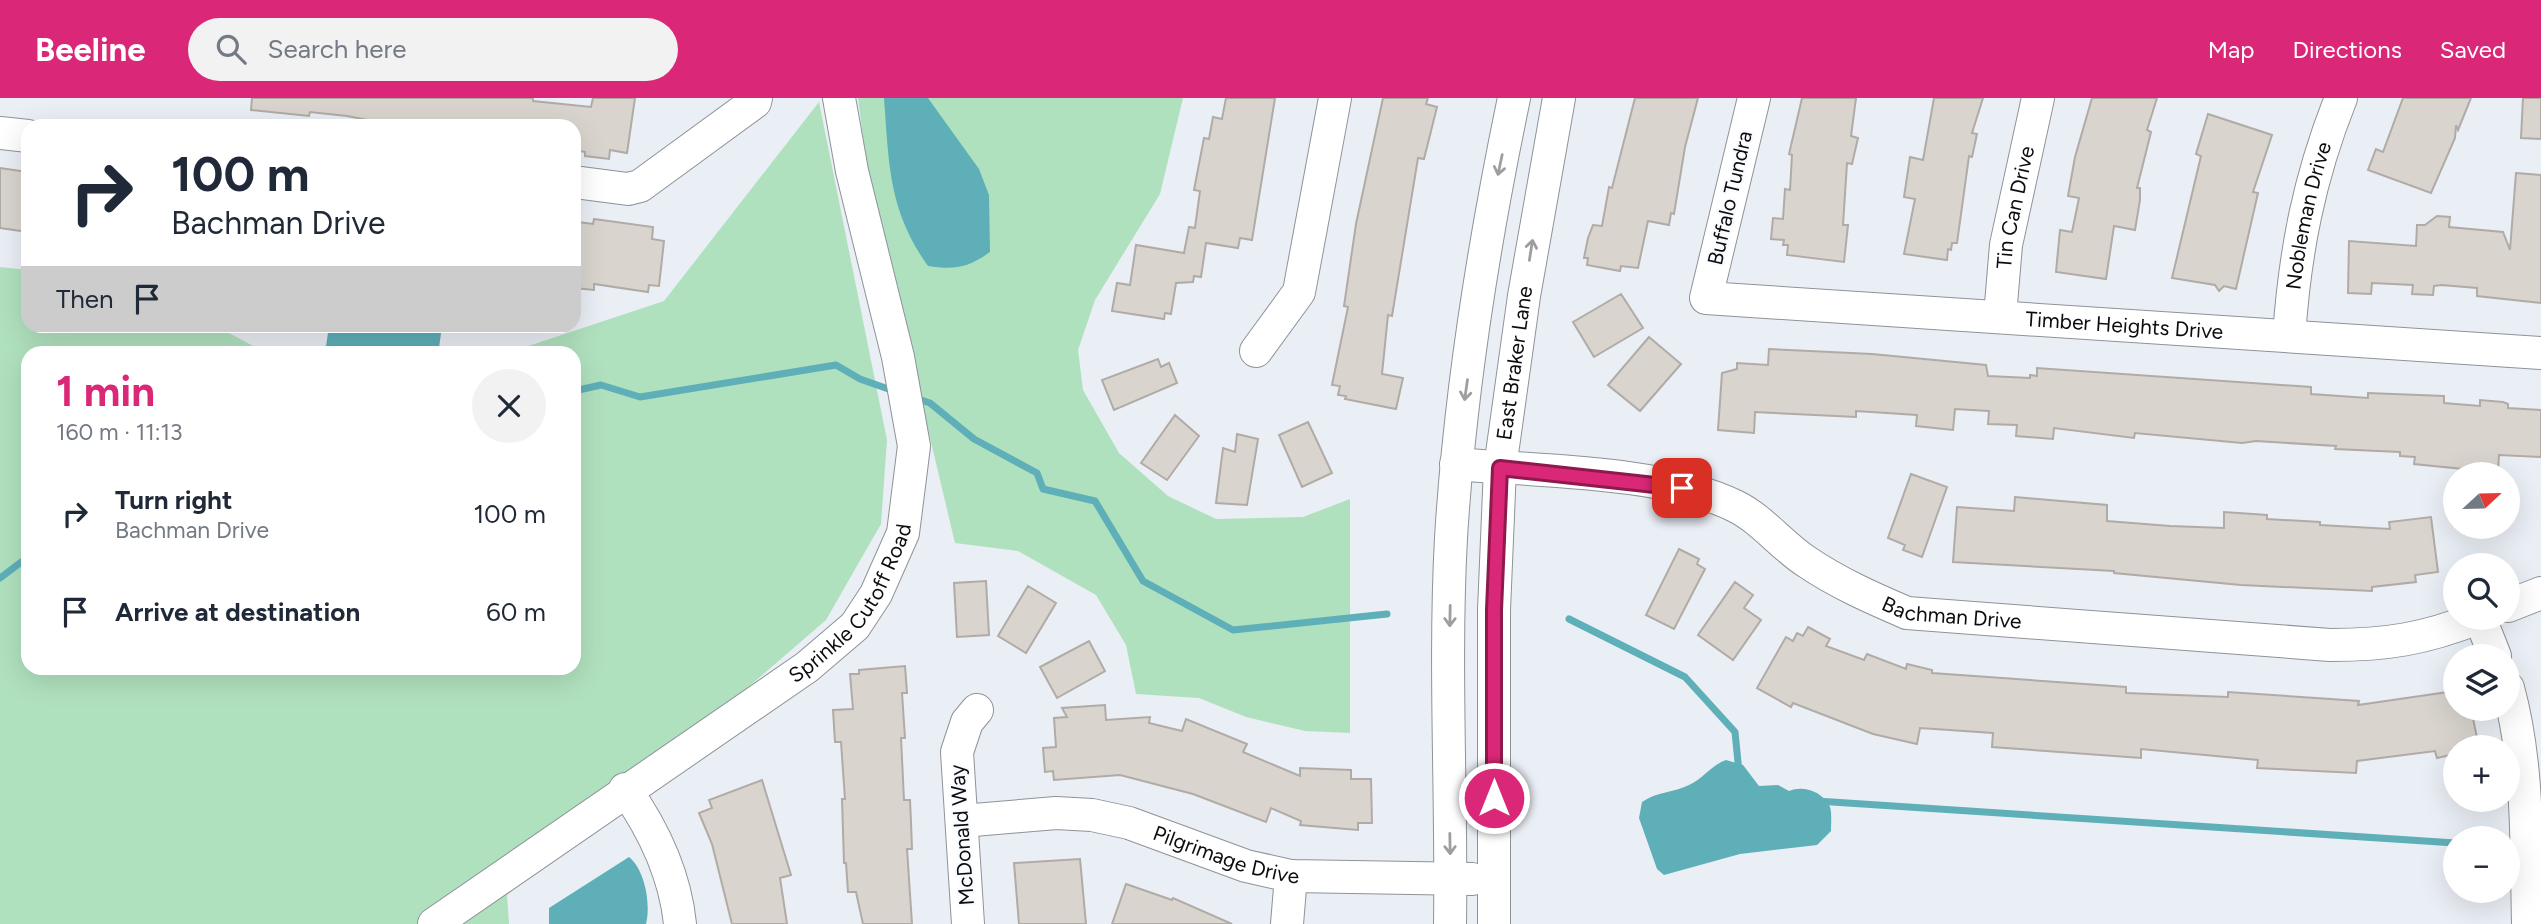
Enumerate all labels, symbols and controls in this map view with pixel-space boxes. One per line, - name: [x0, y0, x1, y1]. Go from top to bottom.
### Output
- search box: [188, 18, 678, 81]
- text: Beeline: [35, 30, 146, 69]
- icon: search: [212, 30, 250, 68]
- text: Search here: [268, 33, 406, 65]
- text: Map: [2208, 35, 2254, 64]
- text: Directions: [2292, 35, 2402, 64]
- text: Saved: [2440, 35, 2506, 64]
- street label: Buffalo Tundra: [1702, 128, 1757, 267]
- street label: Nobleman Drive: [2280, 138, 2336, 291]
- street label: Tin Can Drive: [1991, 143, 2039, 270]
- text: 100 m: [171, 144, 310, 203]
- icon: right: [56, 147, 147, 238]
- one-way arrow: [1492, 153, 1506, 176]
- text: Bachman Drive: [171, 204, 385, 242]
- one-way arrow: [1525, 239, 1538, 261]
- icon: arrive: [128, 280, 166, 318]
- text: Then: [56, 283, 114, 315]
- street label: East Braker Lane: [1491, 284, 1538, 442]
- street label: Timber Heights Drive: [2025, 306, 2224, 344]
- text: 1 min: [56, 366, 155, 417]
- button: close: [472, 369, 546, 443]
- one-way arrow: [1460, 378, 1473, 401]
- text: 160 m · 11:13: [56, 418, 183, 446]
- pin: [1652, 458, 1712, 518]
- north arrow: [2443, 462, 2520, 539]
- map controls: [2443, 462, 2520, 903]
- icon: arrive: [1663, 469, 1701, 507]
- text: Turn right: [115, 484, 232, 516]
- icon: right: [56, 495, 94, 533]
- text: 100 m: [473, 498, 546, 530]
- text: Bachman Drive: [115, 516, 269, 544]
- street label: Sprinkle Cutoff Road: [784, 522, 916, 688]
- button: search: [2443, 553, 2520, 630]
- street label: Bachman Drive: [1878, 591, 2022, 634]
- icon: arrive: [56, 593, 94, 631]
- text: Arrive at destination: [115, 596, 360, 628]
- text: 60 m: [486, 596, 546, 628]
- one-way arrow: [1443, 605, 1457, 628]
- button: layers: [2443, 644, 2520, 721]
- button: +: [2443, 735, 2520, 812]
- position arrow: [1457, 761, 1531, 835]
- street label: McDonald Way: [944, 764, 979, 906]
- street label: Pilgrimage Drive: [1150, 820, 1299, 888]
- button: −: [2443, 826, 2520, 903]
- one-way arrow: [1443, 832, 1457, 855]

